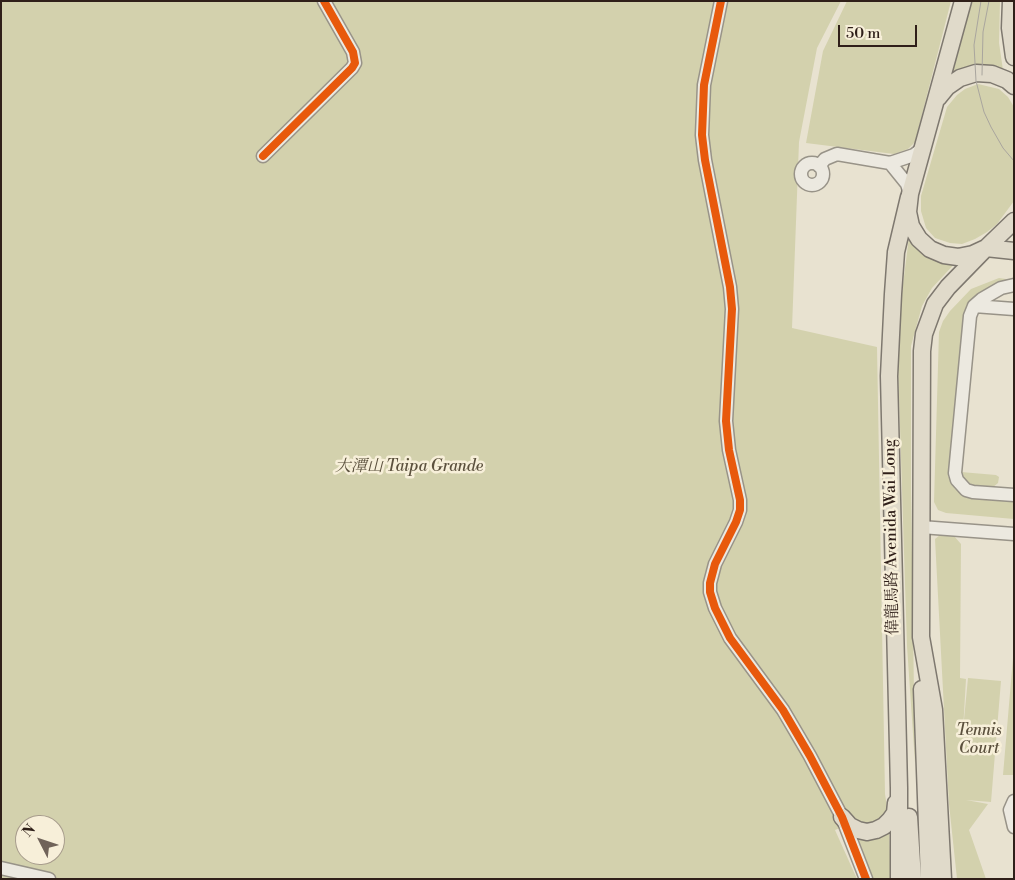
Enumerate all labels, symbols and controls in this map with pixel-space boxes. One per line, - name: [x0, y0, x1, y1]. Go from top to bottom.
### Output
- scale bar: [840, 15, 919, 47]
- text: 50 m: [846, 24, 880, 43]
- street label: 偉龍馬路 Avenida Wai Long: [881, 439, 903, 635]
- park label: 大潭山 Taipa Grande: [335, 457, 483, 477]
- park label: Tennis Court: [956, 721, 1002, 759]
- north arrow: [15, 815, 65, 865]
- text: N: [19, 821, 40, 841]

